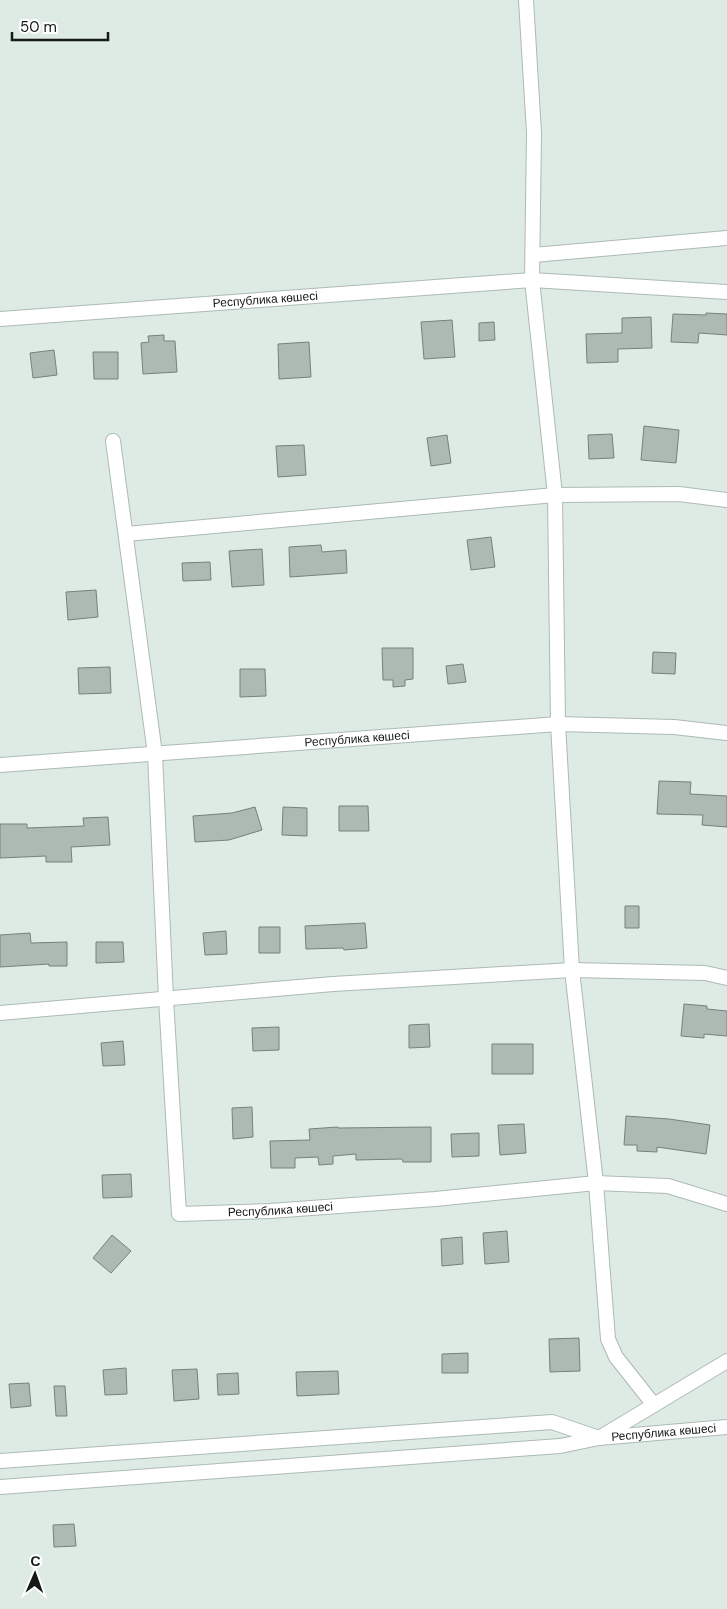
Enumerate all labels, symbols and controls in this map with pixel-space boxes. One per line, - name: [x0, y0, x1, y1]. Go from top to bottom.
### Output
- scale bar: [12, 10, 109, 42]
- text: 50 m: [20, 17, 57, 37]
- street label: Республика көшесі: [212, 288, 318, 311]
- street label: Республика көшесі: [304, 727, 410, 751]
- street label: Республика көшесі: [228, 1198, 334, 1220]
- street label: Республика көшесі: [611, 1420, 717, 1445]
- north arrow: [10, 1549, 60, 1599]
- text: С: [30, 1552, 41, 1570]

